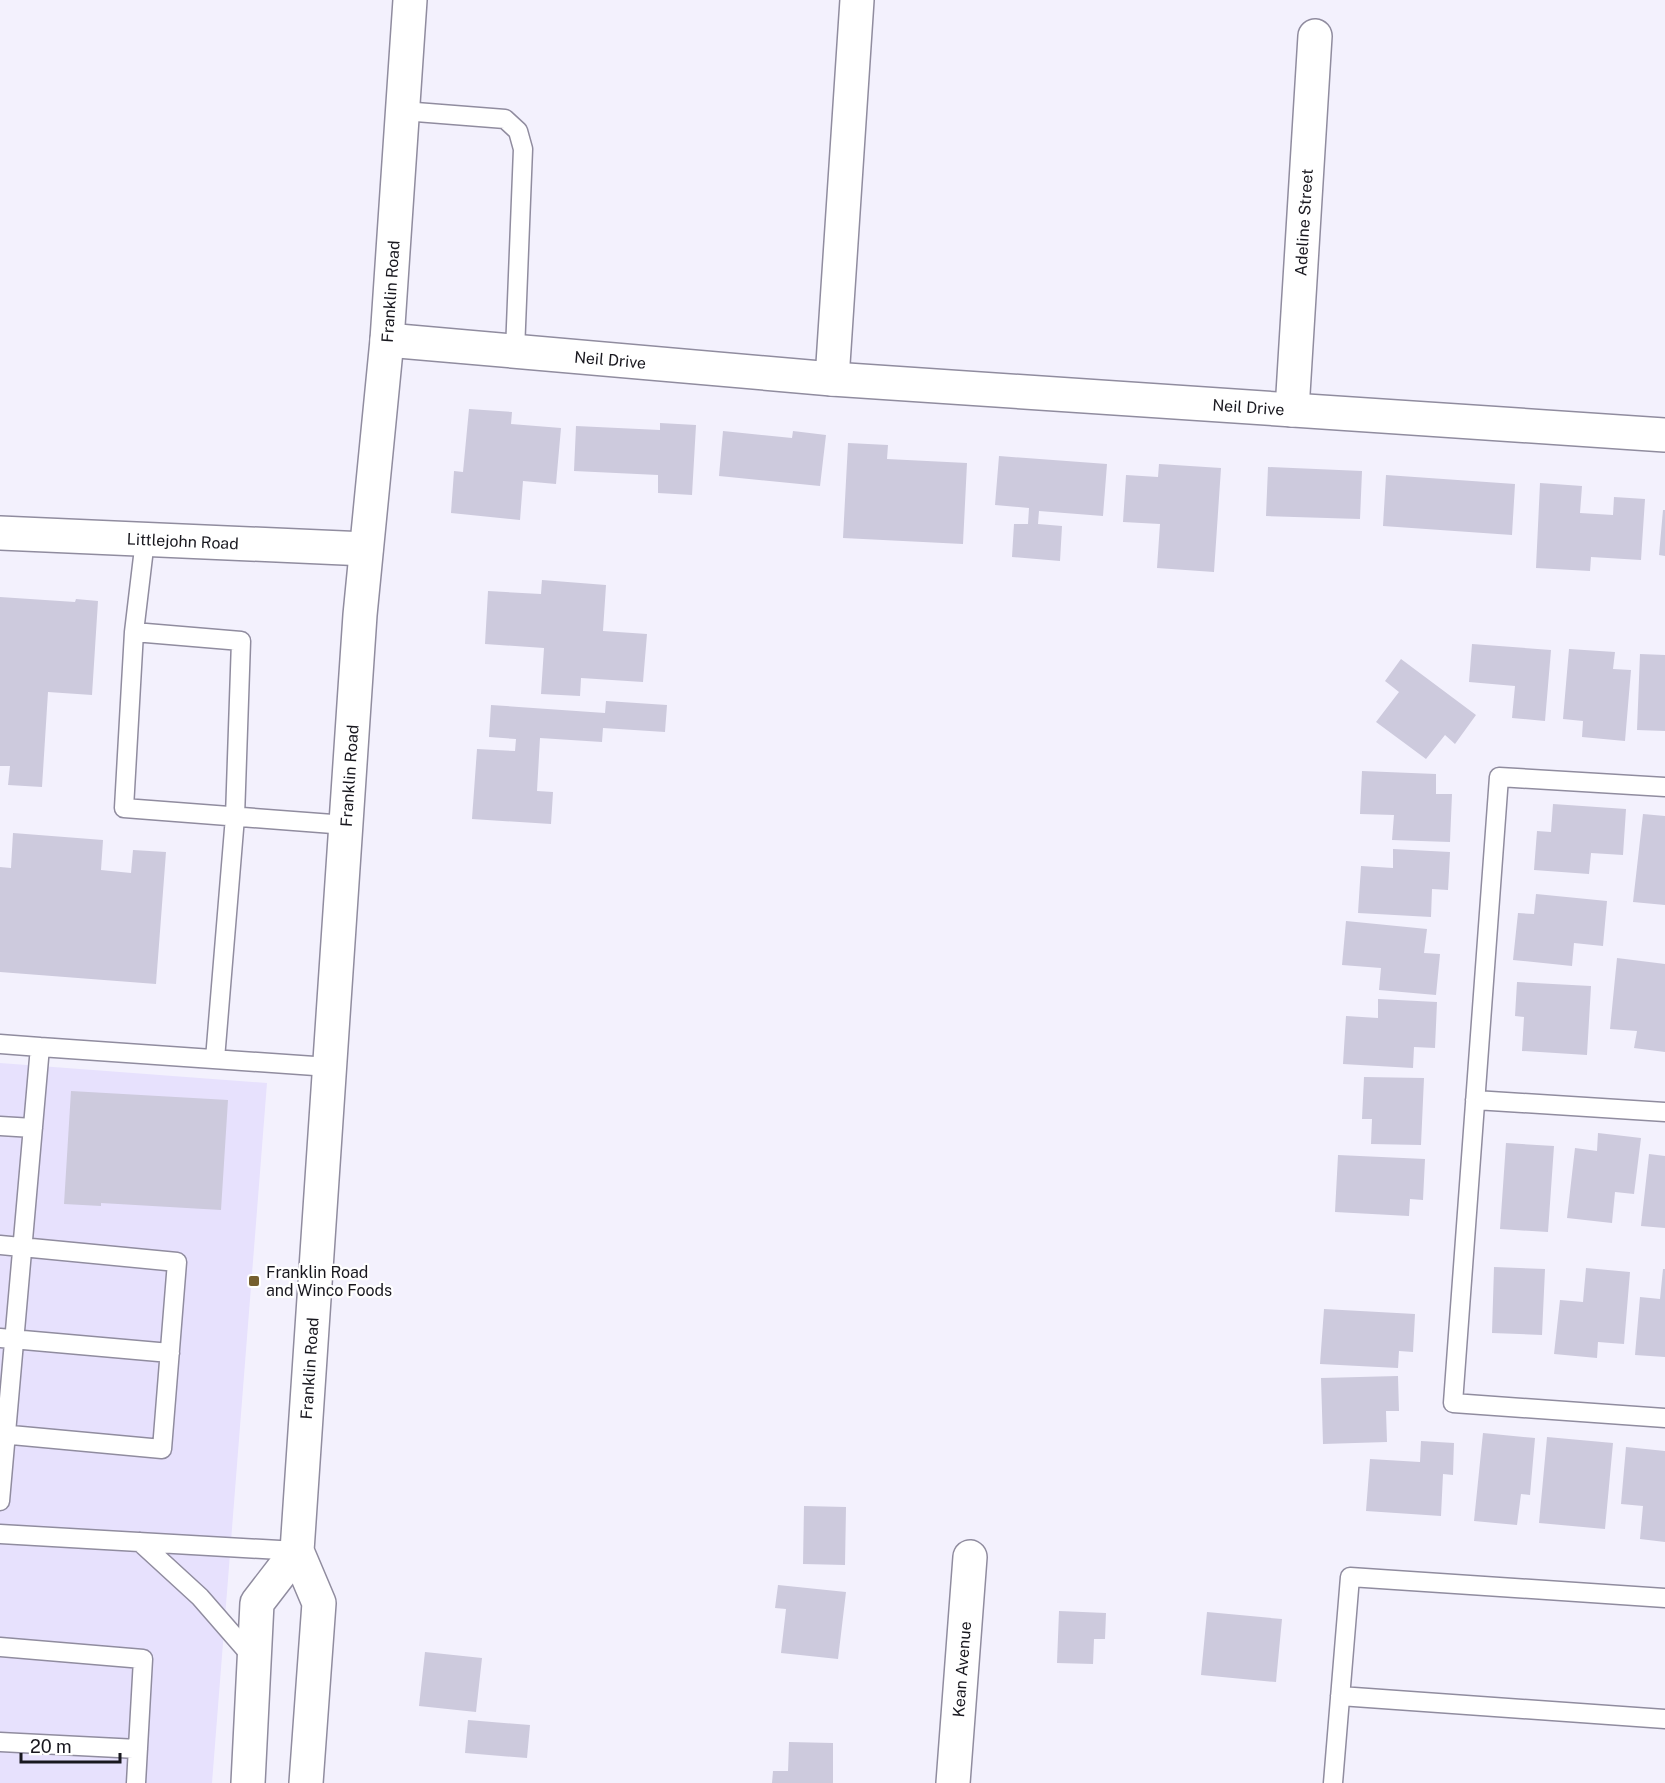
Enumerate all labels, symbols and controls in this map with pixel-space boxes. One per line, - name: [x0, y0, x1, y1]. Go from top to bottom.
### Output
- street label: Adeline Street: [1291, 168, 1316, 277]
- street label: Franklin Road: [377, 240, 403, 343]
- street label: Neil Drive: [573, 347, 647, 372]
- street label: Neil Drive: [1212, 395, 1285, 419]
- street label: Littlejohn Road: [126, 529, 239, 553]
- street label: Franklin Road: [336, 724, 362, 827]
- place label: Franklin Road and Winco Foods: [266, 1263, 392, 1300]
- marker: Franklin Road and Winco Foods: [247, 1274, 261, 1288]
- street label: Franklin Road: [296, 1317, 322, 1420]
- street label: Kean Avenue: [948, 1621, 975, 1718]
- scale bar: [21, 1726, 120, 1764]
- text: 20 m: [30, 1736, 72, 1757]

